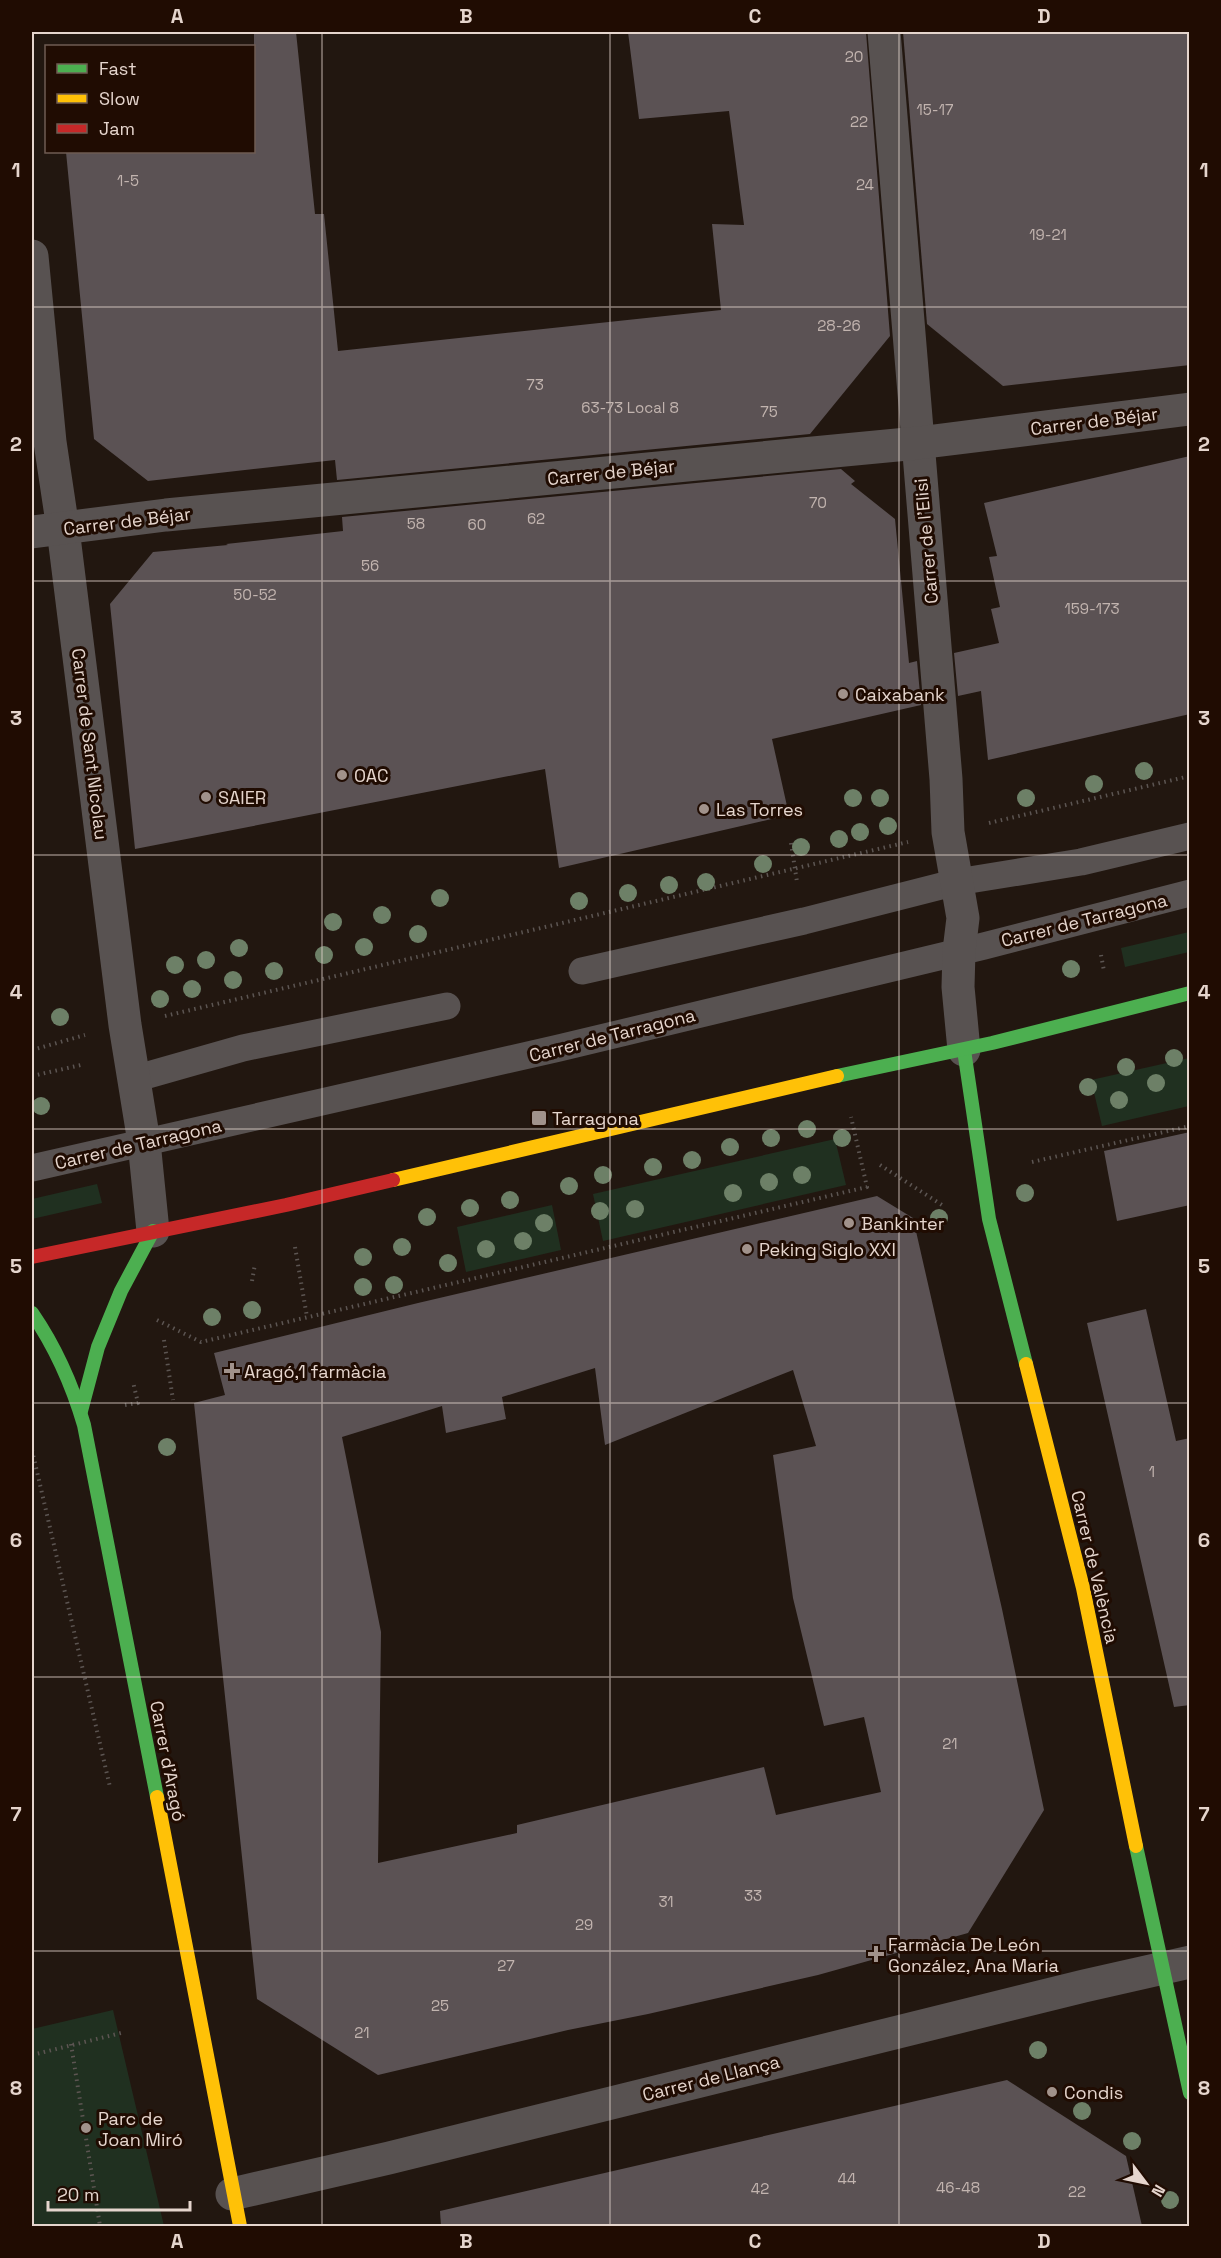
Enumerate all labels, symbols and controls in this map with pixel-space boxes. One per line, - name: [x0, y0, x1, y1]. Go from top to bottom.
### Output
- text: A: [171, 3, 184, 29]
- text: B: [459, 3, 473, 29]
- text: C: [749, 3, 762, 29]
- text: D: [1037, 3, 1051, 29]
- legend: [45, 45, 255, 153]
- house number: 20: [845, 47, 863, 66]
- text: Fast: [99, 57, 136, 80]
- text: Slow: [99, 87, 140, 110]
- house number: 15-17: [917, 100, 953, 119]
- house number: 22: [850, 112, 868, 131]
- text: Jam: [99, 117, 135, 140]
- text: 1: [11, 157, 21, 183]
- text: 1: [1199, 157, 1209, 183]
- house number: 1-5: [117, 171, 139, 190]
- house number: 24: [856, 175, 874, 194]
- house number: 19-21: [1029, 225, 1067, 244]
- house number: 28-26: [817, 316, 861, 335]
- house number: 73: [526, 375, 544, 394]
- house number: 63-73 Local 8: [581, 398, 679, 417]
- house number: 75: [760, 402, 778, 421]
- street label: Carrer de Béjar: [1029, 402, 1159, 440]
- text: 2: [10, 431, 22, 457]
- text: 2: [1198, 431, 1210, 457]
- street label: Carrer de Béjar: [546, 454, 676, 490]
- street label: Carrer de l'Elisi: [909, 477, 943, 605]
- house number: 70: [809, 493, 827, 512]
- street label: Carrer de Béjar: [62, 502, 192, 540]
- house number: 62: [527, 509, 545, 528]
- house number: 58: [407, 514, 425, 533]
- house number: 60: [468, 515, 486, 534]
- house number: 56: [361, 556, 379, 575]
- house number: 50-52: [233, 585, 277, 604]
- house number: 159-173: [1064, 599, 1120, 618]
- street label: Carrer de Sant Nicolau: [67, 647, 113, 841]
- place label: Caixabank: [855, 683, 945, 706]
- marker: Caixabank: [836, 687, 850, 701]
- text: 3: [10, 705, 22, 731]
- text: 3: [1198, 705, 1210, 731]
- place label: OAC: [354, 764, 389, 787]
- marker: OAC: [335, 768, 349, 782]
- place label: SAIER: [218, 786, 266, 809]
- marker: SAIER: [199, 790, 213, 804]
- place label: Las Torres: [716, 798, 803, 821]
- marker: Las Torres: [697, 802, 711, 816]
- street label: Carrer de Tarragona: [999, 888, 1169, 952]
- text: 4: [10, 979, 23, 1005]
- text: 4: [1198, 979, 1211, 1005]
- street label: Carrer de Tarragona: [527, 1003, 697, 1067]
- place label: Tarragona: [552, 1107, 639, 1130]
- marker: Tarragona: [530, 1109, 548, 1127]
- street label: Carrer de Tarragona: [52, 1114, 224, 1174]
- place label: Bankinter: [861, 1212, 945, 1235]
- marker: Bankinter: [842, 1216, 856, 1230]
- place label: Peking Siglo XXI: [759, 1238, 896, 1261]
- marker: Peking Siglo XXI: [740, 1242, 754, 1256]
- text: 5: [10, 1253, 22, 1279]
- text: 5: [1198, 1253, 1210, 1279]
- place label: Aragó,1 farmàcia: [244, 1360, 386, 1383]
- marker: Aragó,1 farmàcia: [225, 1364, 239, 1378]
- house number: 1: [1149, 1462, 1155, 1481]
- street label: Carrer de València: [1066, 1488, 1124, 1646]
- text: 6: [10, 1527, 22, 1553]
- text: 6: [1198, 1527, 1210, 1553]
- street label: Carrer d'Aragó: [145, 1699, 191, 1823]
- house number: 21: [942, 1734, 958, 1753]
- text: 7: [10, 1801, 22, 1827]
- text: 7: [1198, 1801, 1210, 1827]
- house number: 33: [744, 1886, 762, 1905]
- house number: 31: [658, 1892, 674, 1911]
- house number: 29: [575, 1915, 593, 1934]
- place label: Farmàcia De León González, Ana Maria: [888, 1933, 1059, 1977]
- marker: Farmàcia De León González, Ana Maria: [869, 1947, 883, 1961]
- house number: 27: [497, 1956, 515, 1975]
- house number: 25: [431, 1996, 449, 2015]
- house number: 21: [354, 2023, 370, 2042]
- street label: Carrer de Llança: [640, 2050, 782, 2106]
- text: 8: [10, 2075, 22, 2101]
- text: 8: [1198, 2075, 1210, 2101]
- place label: Condis: [1064, 2081, 1123, 2104]
- marker: Condis: [1045, 2085, 1059, 2099]
- place label: Parc de Joan Miró: [98, 2107, 183, 2151]
- marker: Parc de Joan Miró: [79, 2121, 93, 2135]
- north arrow: [1116, 2153, 1176, 2213]
- house number: 44: [838, 2169, 856, 2188]
- scale bar: [48, 2174, 190, 2212]
- house number: 46-48: [936, 2178, 980, 2197]
- house number: 42: [751, 2179, 769, 2198]
- text: N: [1147, 2181, 1170, 2201]
- house number: 22: [1068, 2182, 1086, 2201]
- text: 20 m: [57, 2183, 100, 2206]
- text: A: [171, 2228, 184, 2254]
- text: B: [459, 2228, 473, 2254]
- text: C: [749, 2228, 762, 2254]
- text: D: [1037, 2228, 1051, 2254]

